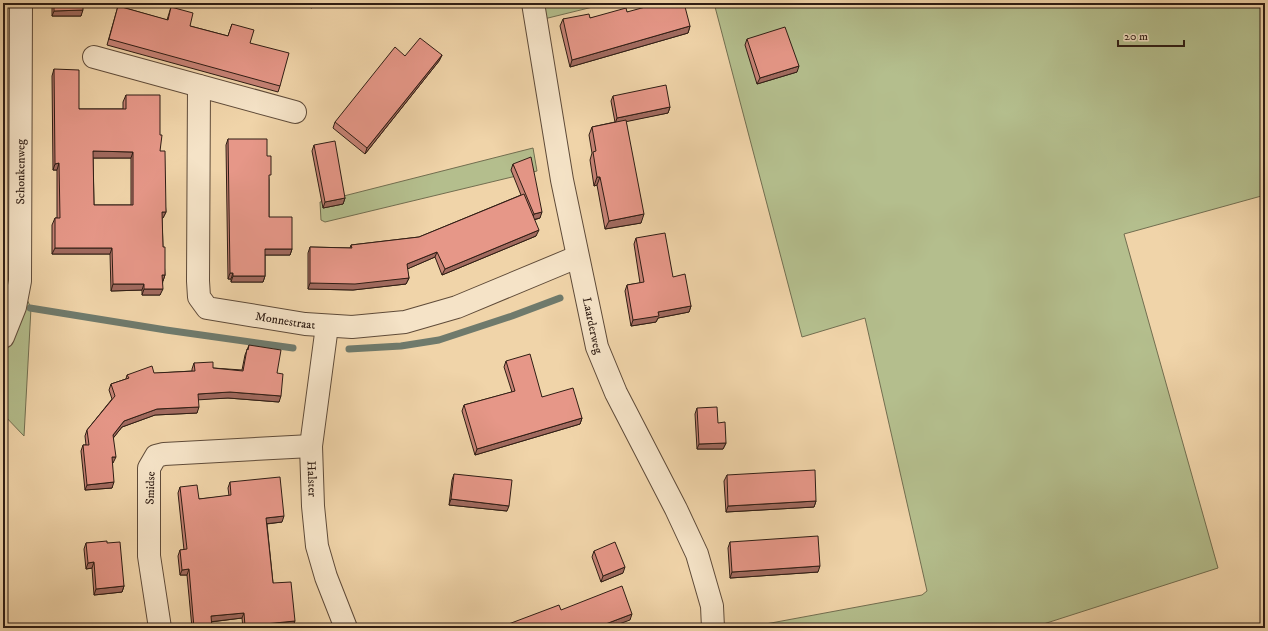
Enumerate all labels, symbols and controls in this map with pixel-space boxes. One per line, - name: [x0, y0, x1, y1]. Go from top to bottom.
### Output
- scale bar: [1118, 22, 1184, 48]
- text: 20 m: [1124, 29, 1148, 44]
- street label: Schonkenweg: [13, 139, 29, 205]
- street label: Laarderweg: [579, 296, 606, 356]
- street label: Monnestraat: [254, 309, 316, 333]
- street label: Halster: [304, 461, 320, 498]
- street label: Smidse: [142, 471, 159, 505]

